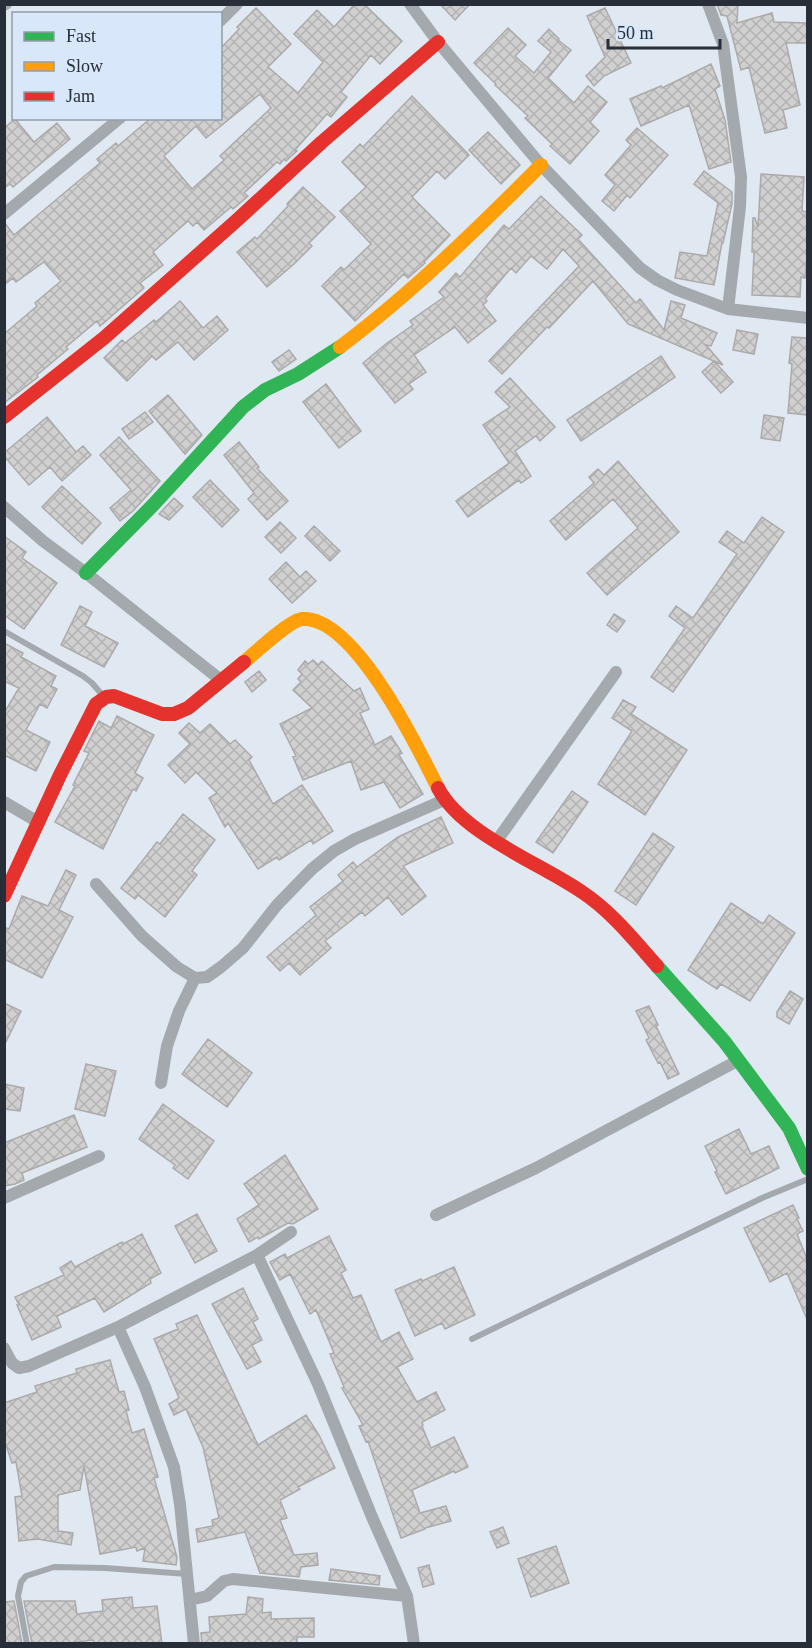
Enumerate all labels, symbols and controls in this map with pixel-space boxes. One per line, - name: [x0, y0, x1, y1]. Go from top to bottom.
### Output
- legend: [12, 12, 222, 120]
- scale bar: [608, 12, 720, 50]
- text: 50 m: [617, 23, 654, 43]
- text: Fast: [66, 26, 96, 46]
- text: Slow: [66, 56, 103, 76]
- text: Jam: [66, 86, 95, 106]

